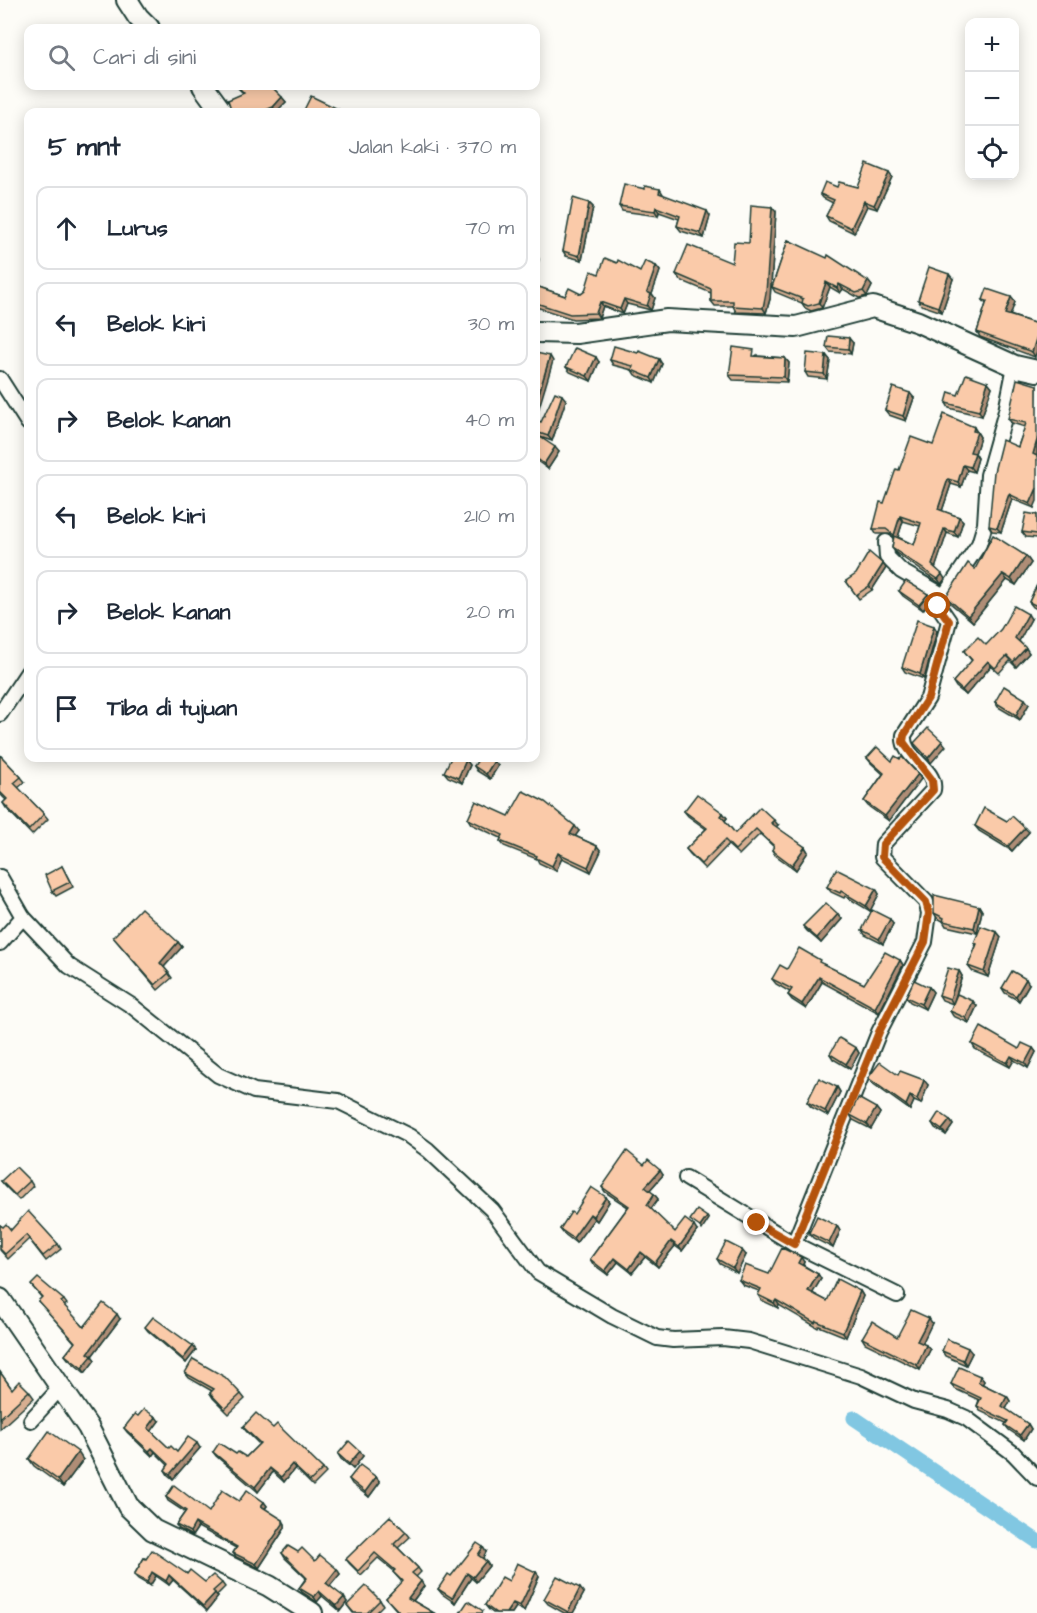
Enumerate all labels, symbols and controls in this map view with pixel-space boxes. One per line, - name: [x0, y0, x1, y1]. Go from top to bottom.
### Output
- map controls: [965, 18, 1019, 180]
- button: +: [965, 18, 1019, 72]
- search box: [24, 24, 540, 90]
- icon: search: [45, 41, 78, 74]
- text: Cari di sini: [93, 42, 196, 73]
- button: −: [965, 72, 1019, 126]
- button: locate: [965, 126, 1019, 180]
- text: 5 mnt: [48, 129, 121, 165]
- text: Jalan kaki · 370 m: [349, 133, 516, 161]
- icon: ahead: [50, 212, 83, 245]
- text: Lurus: [107, 213, 168, 244]
- text: 70 m: [466, 214, 514, 242]
- icon: left: [50, 308, 83, 341]
- text: Belok kiri: [107, 309, 205, 340]
- text: 30 m: [468, 310, 514, 338]
- icon: right: [50, 404, 83, 437]
- text: Belok kanan: [107, 405, 231, 436]
- text: 40 m: [464, 406, 514, 434]
- icon: left: [50, 500, 83, 533]
- text: Belok kiri: [107, 501, 205, 532]
- text: 210 m: [464, 502, 514, 530]
- route start: [924, 592, 950, 618]
- icon: right: [50, 596, 83, 629]
- text: Belok kanan: [107, 597, 231, 628]
- text: 20 m: [466, 598, 514, 626]
- icon: arrive: [50, 692, 83, 725]
- text: Tiba di tujuan: [107, 693, 237, 724]
- route end: [743, 1209, 769, 1235]

